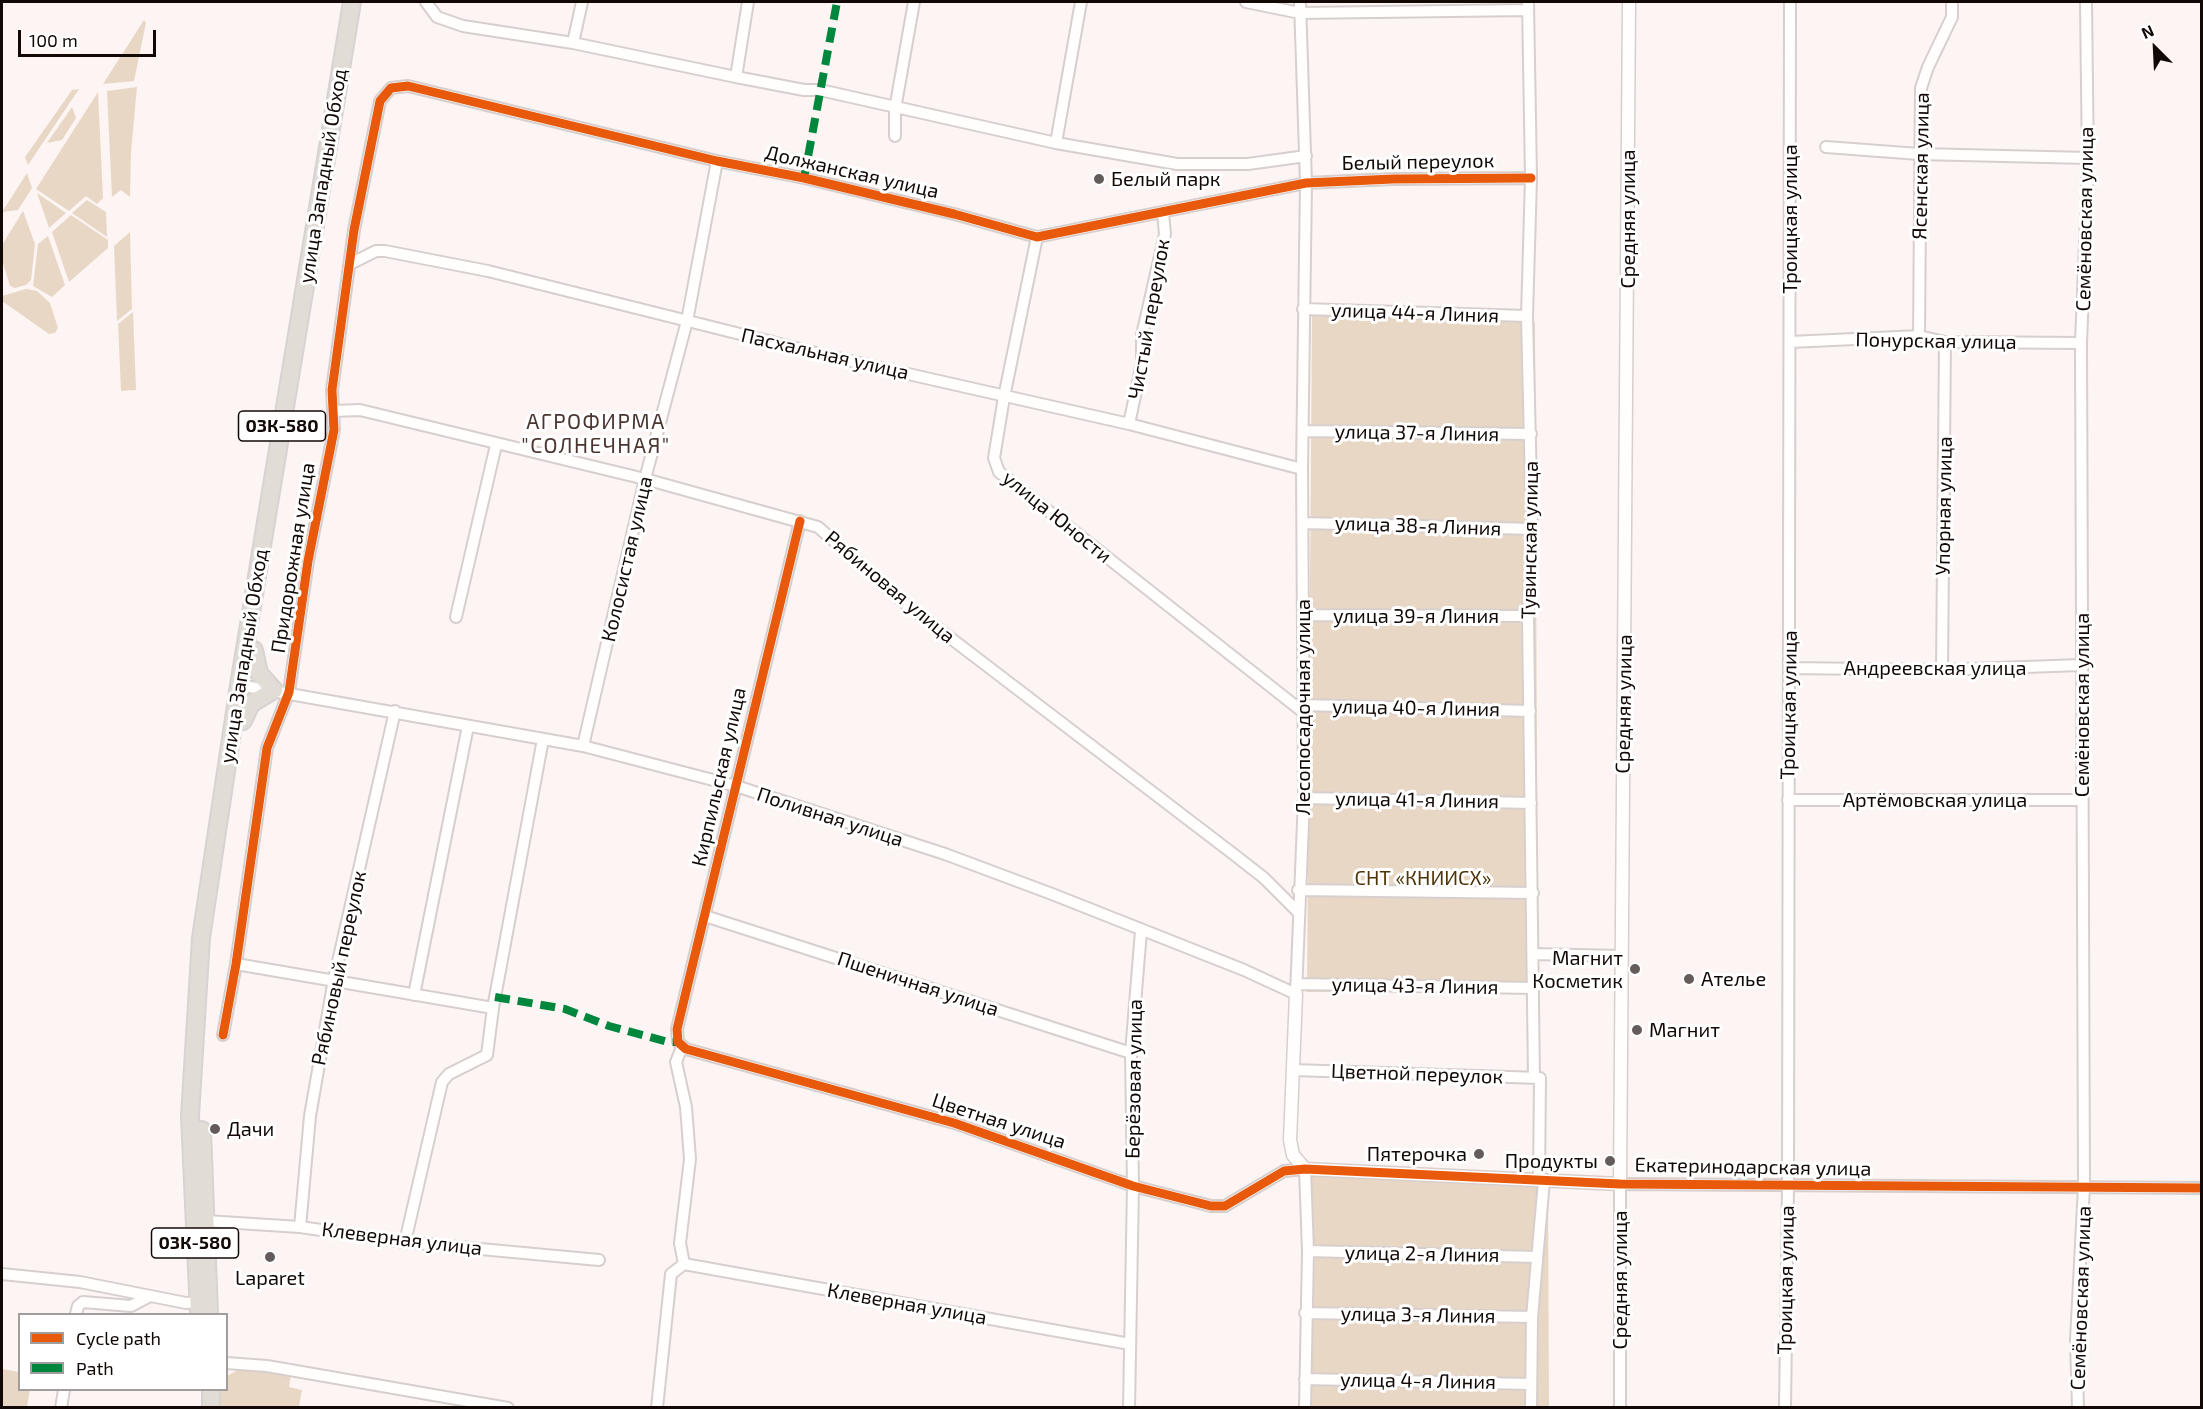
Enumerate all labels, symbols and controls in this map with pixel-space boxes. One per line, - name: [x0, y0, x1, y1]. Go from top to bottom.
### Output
- scale bar: [21, 18, 159, 56]
- north arrow: [2125, 18, 2185, 78]
- text: N: [2138, 20, 2157, 42]
- text: 100 m: [29, 29, 78, 51]
- street label: улица Западный Обход: [294, 67, 352, 285]
- street label: Ясенская улица: [1908, 92, 1934, 240]
- street label: Семёновская улица: [2071, 126, 2099, 312]
- street label: Должанская улица: [763, 140, 941, 204]
- street label: Троицкая улица: [1778, 144, 1802, 294]
- street label: Белый переулок: [1341, 149, 1495, 175]
- street label: Средняя улица: [1616, 149, 1640, 289]
- place label: Белый парк: [1111, 167, 1221, 191]
- marker: Белый парк: [1092, 172, 1106, 186]
- street label: Чистый переулок: [1123, 237, 1175, 401]
- street label: улица 44-я Линия: [1331, 298, 1499, 328]
- street label: Пасхальная улица: [739, 323, 911, 385]
- street label: Понурская улица: [1855, 328, 2017, 354]
- district label: АГРОФИРМА "СОЛНЕЧНАЯ": [521, 409, 671, 459]
- road number: 03К-580: [238, 411, 326, 441]
- street label: улица 37-я Линия: [1335, 420, 1499, 446]
- street label: Упорная улица: [1931, 436, 1957, 576]
- street label: Придорожная улица: [266, 461, 320, 655]
- street label: Тувинская улица: [1517, 461, 1543, 619]
- street label: улица Юности: [998, 466, 1116, 568]
- street label: Колосистая улица: [596, 474, 658, 644]
- street label: улица 38-я Линия: [1334, 511, 1502, 541]
- street label: Рябиновая улица: [820, 526, 960, 648]
- street label: улица Западный Обход: [215, 547, 273, 765]
- street label: Лесопосадочная улица: [1291, 599, 1315, 815]
- street label: улица 39-я Линия: [1333, 604, 1499, 628]
- street label: Семёновская улица: [2070, 613, 2094, 797]
- street label: Троицкая улица: [1776, 630, 1802, 780]
- street label: Средняя улица: [1611, 634, 1637, 774]
- street label: Андреевская улица: [1844, 656, 2026, 680]
- street label: Кирпильская улица: [687, 685, 751, 869]
- street label: улица 40-я Линия: [1332, 695, 1500, 721]
- street label: Поливная улица: [754, 782, 906, 852]
- street label: улица 41-я Линия: [1335, 787, 1499, 813]
- street label: Артёмовская улица: [1843, 788, 2027, 812]
- park label: СНТ «КНИИСХ»: [1355, 866, 1491, 890]
- street label: Рябиновый переулок: [307, 868, 371, 1068]
- place label: Магнит Косметик: [1532, 946, 1623, 993]
- street label: Пшеничная улица: [834, 947, 1002, 1021]
- marker: Магнит Косметик: [1628, 962, 1642, 976]
- place label: Ателье: [1701, 967, 1766, 991]
- marker: Ателье: [1682, 972, 1696, 986]
- street label: улица 43-я Линия: [1331, 973, 1499, 999]
- street label: Берёзовая улица: [1121, 999, 1147, 1159]
- place label: Магнит: [1649, 1018, 1720, 1042]
- marker: Магнит: [1630, 1023, 1644, 1037]
- street label: Цветной переулок: [1330, 1059, 1504, 1089]
- street label: Цветная улица: [929, 1088, 1069, 1154]
- place label: Дачи: [227, 1117, 274, 1141]
- marker: Дачи: [208, 1122, 222, 1136]
- place label: Пятерочка: [1367, 1142, 1467, 1166]
- marker: Пятерочка: [1472, 1147, 1486, 1161]
- place label: Продукты: [1505, 1149, 1598, 1173]
- street label: Екатеринодарская улица: [1634, 1153, 1872, 1181]
- marker: Продукты: [1603, 1154, 1617, 1168]
- street label: Троицкая улица: [1773, 1205, 1799, 1355]
- street label: Семёновская улица: [2066, 1205, 2096, 1391]
- street label: Средняя улица: [1608, 1210, 1632, 1350]
- street label: Клеверная улица: [320, 1217, 484, 1261]
- road number: 03К-580: [152, 1228, 238, 1258]
- street label: улица 2-я Линия: [1344, 1241, 1500, 1267]
- marker: Laparet: [263, 1250, 277, 1264]
- place label: Laparet: [235, 1266, 305, 1290]
- street label: Клеверная улица: [825, 1278, 989, 1330]
- street label: улица 3-я Линия: [1340, 1302, 1496, 1328]
- legend: [18, 1313, 228, 1391]
- text: Cycle path: [76, 1327, 161, 1349]
- text: Path: [76, 1357, 114, 1379]
- street label: улица 4-я Линия: [1340, 1368, 1496, 1394]

